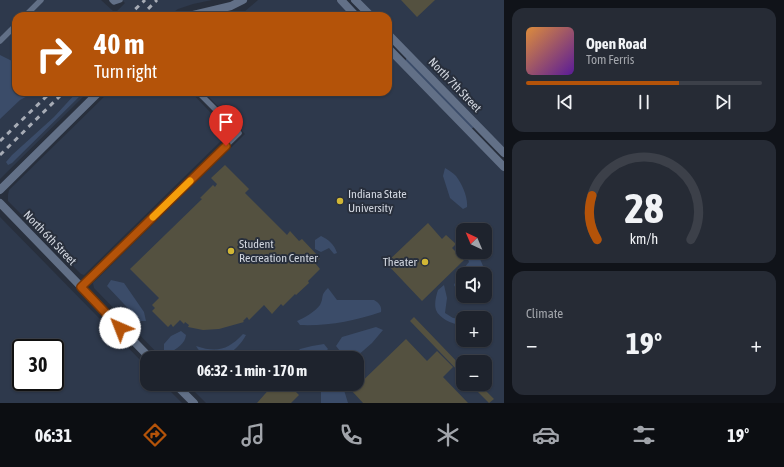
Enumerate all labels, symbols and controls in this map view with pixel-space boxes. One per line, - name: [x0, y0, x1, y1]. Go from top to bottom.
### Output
- icon: right: [28, 28, 80, 80]
- text: 40 m: [94, 28, 144, 60]
- text: Open Road: [586, 35, 647, 52]
- text: Tom Ferris: [586, 52, 634, 67]
- street label: North 7th Street: [426, 55, 485, 115]
- text: Turn right: [94, 61, 157, 82]
- icon: previous: [554, 91, 576, 113]
- icon: pause: [633, 91, 655, 113]
- icon: next: [712, 91, 734, 113]
- pin: [209, 105, 243, 146]
- icon: arrive: [215, 111, 237, 133]
- text: 28: [624, 183, 664, 231]
- place label: Indiana State University: [348, 187, 407, 215]
- marker: Indiana State University: [335, 196, 345, 206]
- street label: North 6th Street: [21, 208, 80, 268]
- north arrow: [456, 223, 492, 259]
- map controls: [456, 223, 492, 391]
- text: km/h: [630, 230, 658, 246]
- place label: Student Recreation Center: [239, 237, 318, 265]
- marker: Student Recreation Center: [226, 246, 236, 256]
- place label: Theater: [383, 255, 417, 269]
- marker: Theater: [420, 257, 430, 267]
- button: sound: [456, 267, 492, 303]
- text: Climate: [526, 306, 563, 321]
- position arrow: [99, 307, 141, 349]
- button: +: [456, 311, 492, 347]
- text: 19°: [626, 326, 662, 360]
- text: −: [526, 331, 537, 357]
- text: +: [751, 331, 762, 357]
- speed limit sign: 30: [12, 339, 64, 391]
- button: −: [456, 355, 492, 391]
- text: 06:32 · 1 min · 170 m: [197, 362, 307, 379]
- icon: directions: [141, 421, 169, 449]
- icon: music: [239, 421, 267, 449]
- icon: phone: [337, 421, 365, 449]
- icon: climate: [434, 421, 462, 449]
- icon: car: [532, 421, 560, 449]
- icon: filters: [630, 421, 658, 449]
- text: 06:31: [35, 425, 72, 446]
- text: 19°: [727, 425, 749, 446]

